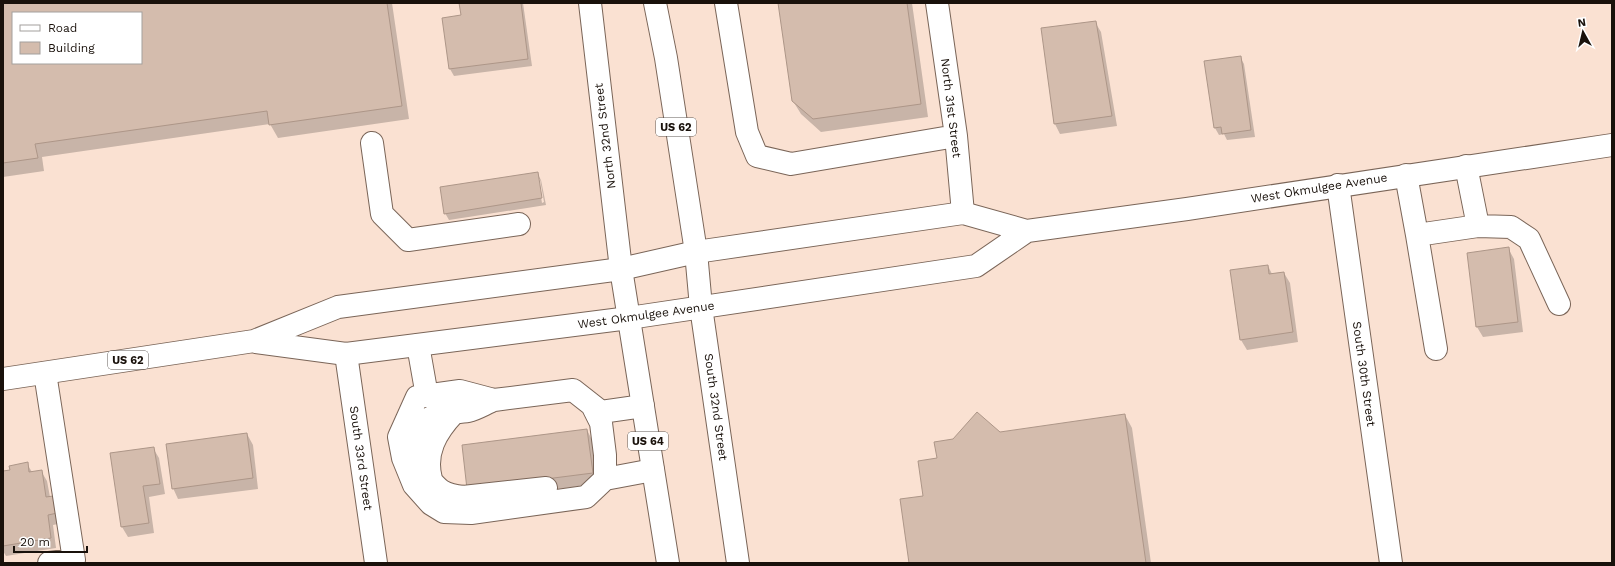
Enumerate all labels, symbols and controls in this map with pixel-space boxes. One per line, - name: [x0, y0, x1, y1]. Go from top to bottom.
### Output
- legend: [12, 12, 142, 64]
- north arrow: [1563, 12, 1603, 52]
- text: N: [1577, 16, 1587, 30]
- text: Road: [48, 21, 77, 35]
- text: Building: [48, 41, 95, 55]
- street label: North 31st Street: [938, 57, 964, 159]
- street label: North 32nd Street: [592, 82, 618, 190]
- road number: US 62: [656, 118, 696, 136]
- street label: West Okmulgee Avenue: [1250, 170, 1388, 206]
- street label: West Okmulgee Avenue: [577, 298, 715, 332]
- street label: South 30th Street: [1350, 321, 1378, 427]
- road number: US 62: [108, 351, 148, 369]
- street label: South 32nd Street: [702, 353, 730, 461]
- street label: South 33rd Street: [347, 405, 375, 511]
- road number: US 64: [628, 432, 668, 450]
- scale bar: [14, 528, 87, 554]
- text: 20 m: [20, 535, 50, 549]

